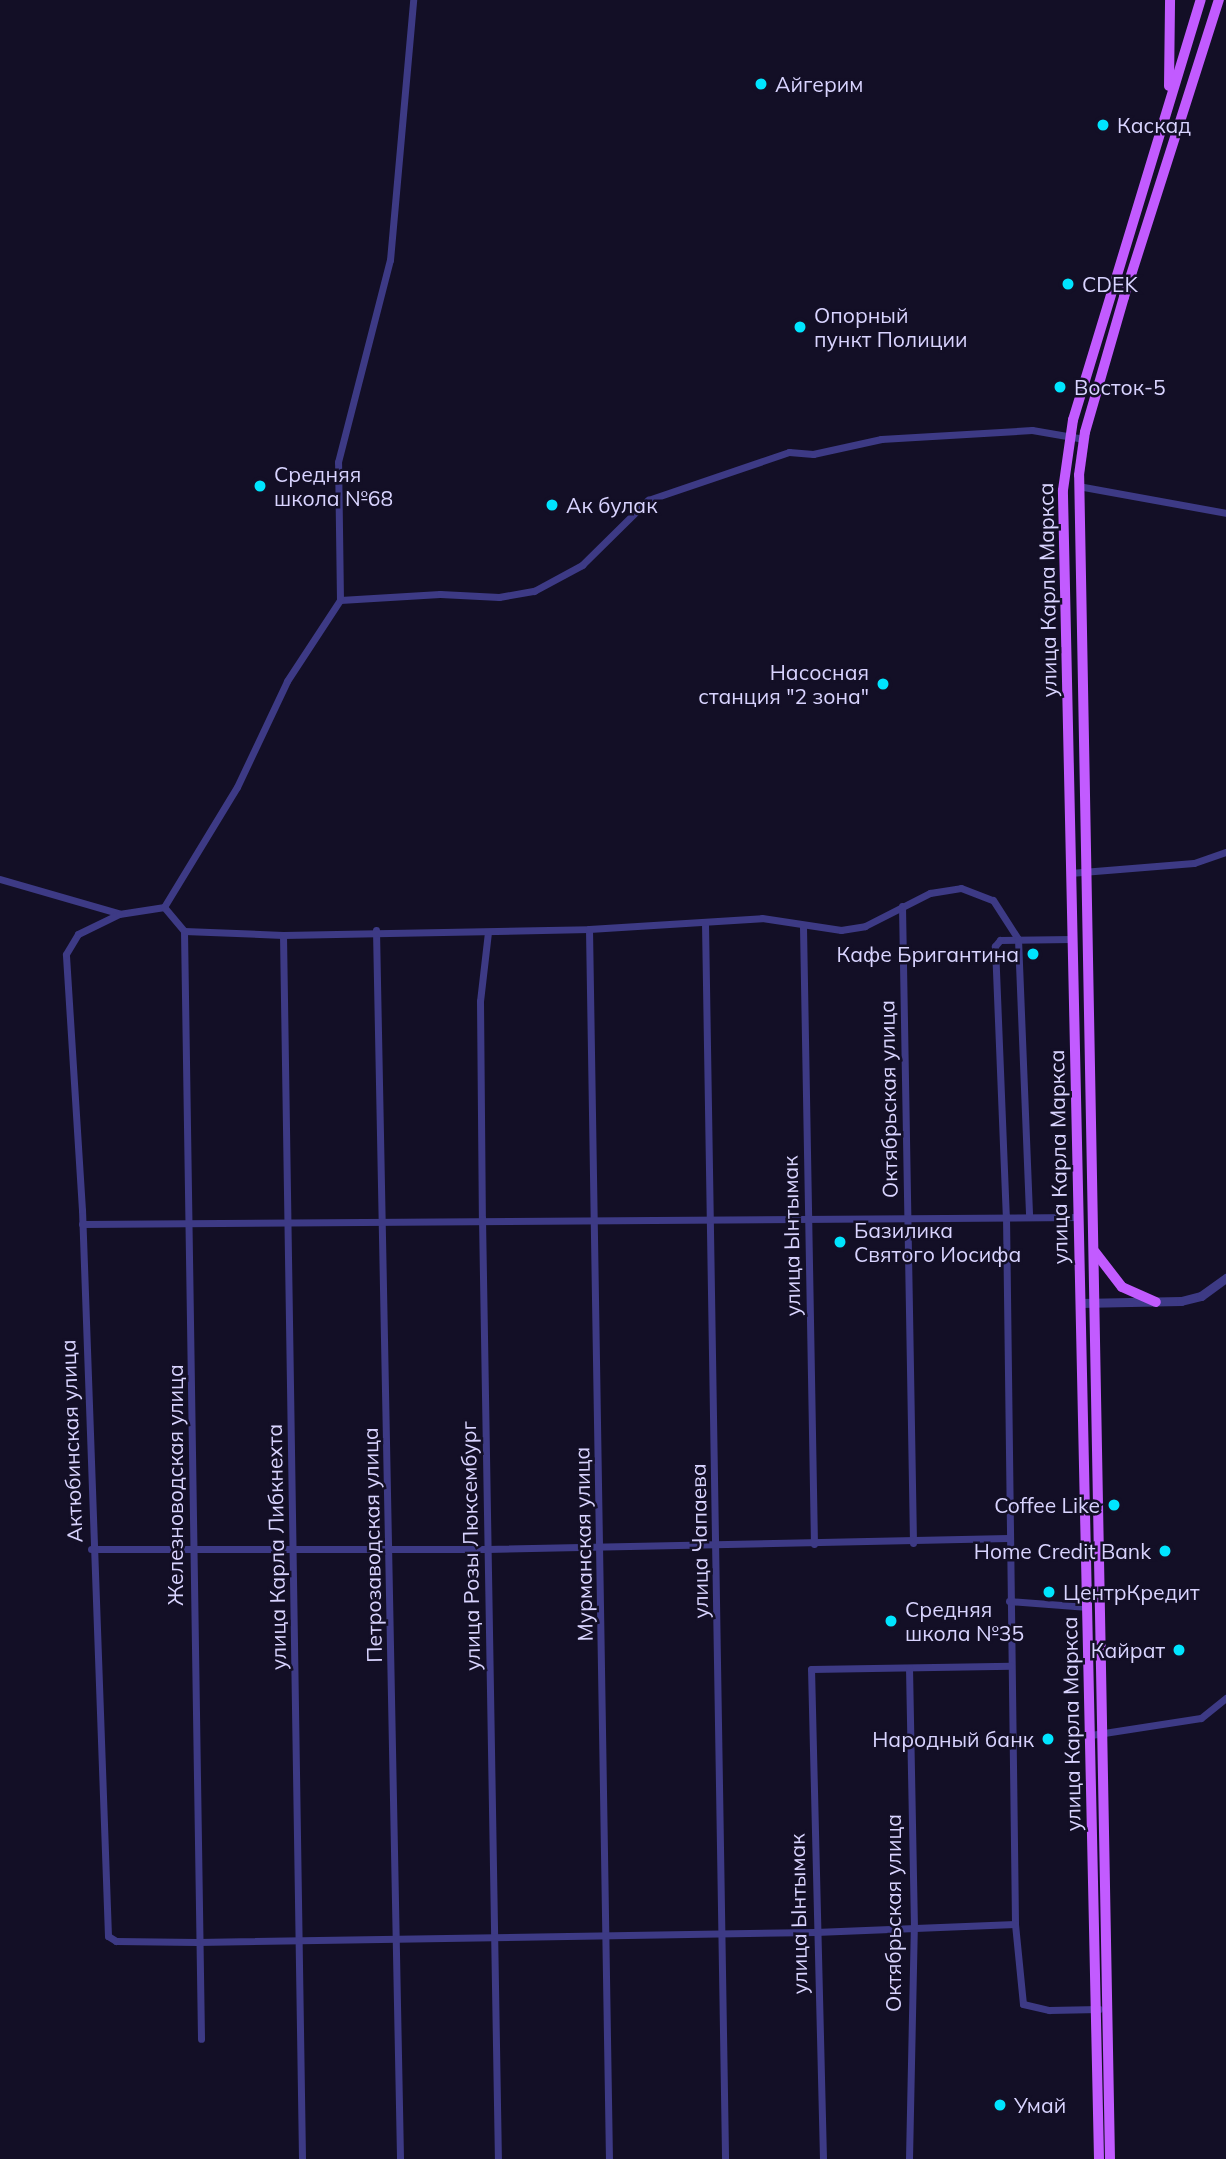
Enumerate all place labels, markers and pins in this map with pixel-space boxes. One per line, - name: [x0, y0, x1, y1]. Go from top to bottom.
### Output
- place label: Айгерим: [775, 71, 863, 97]
- marker: Айгерим: [753, 76, 769, 92]
- place label: Каскад: [1117, 112, 1191, 138]
- marker: Каскад: [1095, 117, 1111, 133]
- place label: CDEK: [1082, 271, 1138, 297]
- marker: CDEK: [1060, 276, 1076, 292]
- place label: Опорный пункт Полиции: [814, 302, 967, 352]
- marker: Опорный пункт Полиции: [792, 319, 808, 335]
- place label: Восток-5: [1074, 374, 1166, 400]
- marker: Восток-5: [1052, 379, 1068, 395]
- place label: Средняя школа №68: [274, 461, 393, 511]
- marker: Средняя школа №68: [252, 478, 268, 494]
- place label: Ак булак: [566, 492, 657, 518]
- marker: Ак булак: [544, 497, 560, 513]
- place label: Насосная станция "2 зона": [698, 659, 869, 709]
- marker: Насосная станция "2 зона": [875, 676, 891, 692]
- place label: Кафе Бригантина: [836, 941, 1019, 967]
- marker: Кафе Бригантина: [1025, 946, 1041, 962]
- place label: Базилика Святого Иосифа: [854, 1217, 1021, 1267]
- marker: Базилика Святого Иосифа: [832, 1234, 848, 1250]
- place label: Coffee Like: [994, 1492, 1100, 1518]
- marker: Coffee Like: [1106, 1497, 1122, 1513]
- place label: Home Credit Bank: [974, 1538, 1151, 1564]
- marker: Home Credit Bank: [1157, 1543, 1173, 1559]
- place label: ЦентрКредит: [1063, 1579, 1199, 1605]
- marker: ЦентрКредит: [1041, 1584, 1057, 1600]
- place label: Средняя школа №35: [905, 1596, 1024, 1646]
- marker: Средняя школа №35: [883, 1613, 899, 1629]
- place label: Кайрат: [1091, 1637, 1165, 1663]
- marker: Кайрат: [1171, 1642, 1187, 1658]
- place label: Народный банк: [872, 1726, 1034, 1752]
- marker: Народный банк: [1040, 1731, 1056, 1747]
- place label: Умай: [1014, 2092, 1066, 2118]
- marker: Умай: [992, 2097, 1008, 2113]

